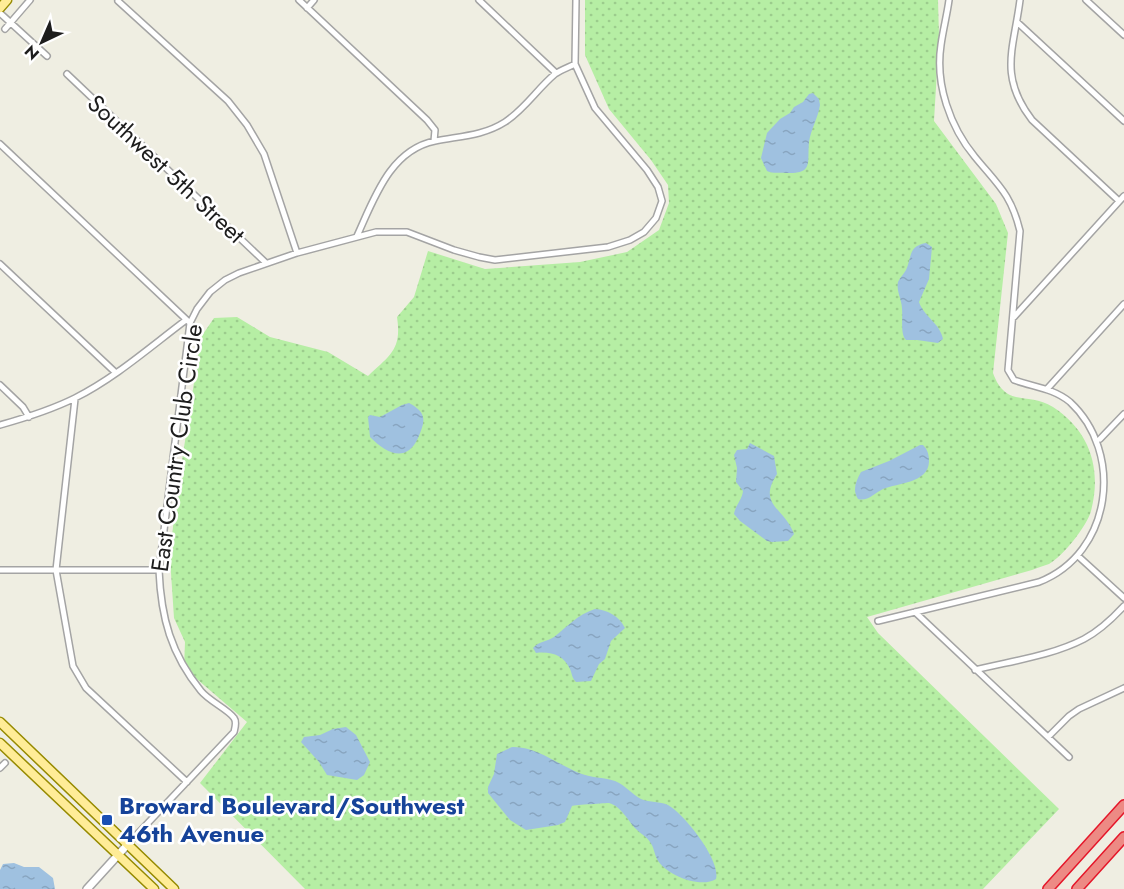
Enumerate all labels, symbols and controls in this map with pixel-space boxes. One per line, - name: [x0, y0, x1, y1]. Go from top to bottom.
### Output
- north arrow: [12, 12, 72, 72]
- text: N: [19, 40, 44, 65]
- street label: Southwest 5th Street: [80, 86, 253, 251]
- street label: East Country Club Circle: [142, 322, 211, 574]
- place label: Broward Boulevard/Southwest 46th Avenue: [119, 788, 465, 851]
- marker: Broward Boulevard/Southwest 46th Avenue: [100, 813, 114, 827]

